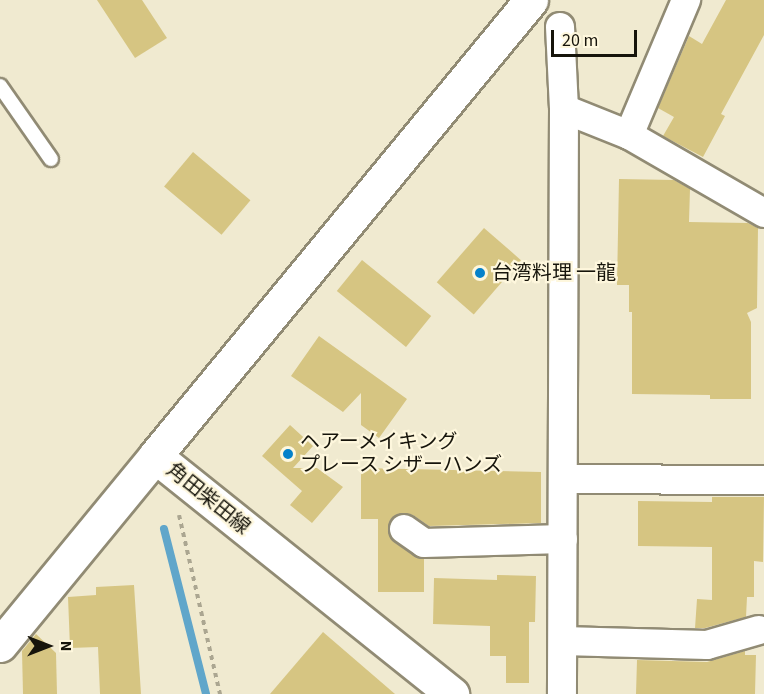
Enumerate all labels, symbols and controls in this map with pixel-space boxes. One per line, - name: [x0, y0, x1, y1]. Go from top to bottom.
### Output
- scale bar: [554, 18, 640, 56]
- text: 20 m: [562, 28, 598, 53]
- place label: 台湾料理 一龍: [492, 261, 616, 285]
- marker: 台湾料理 一龍: [473, 266, 487, 280]
- place label: ヘアーメイキング プレース シザーハンズ: [300, 430, 504, 477]
- marker: ヘアーメイキング プレース シザーハンズ: [281, 447, 295, 461]
- street label: 角田柴田線: [162, 458, 254, 540]
- north arrow: [18, 616, 78, 676]
- text: N: [55, 641, 77, 651]

